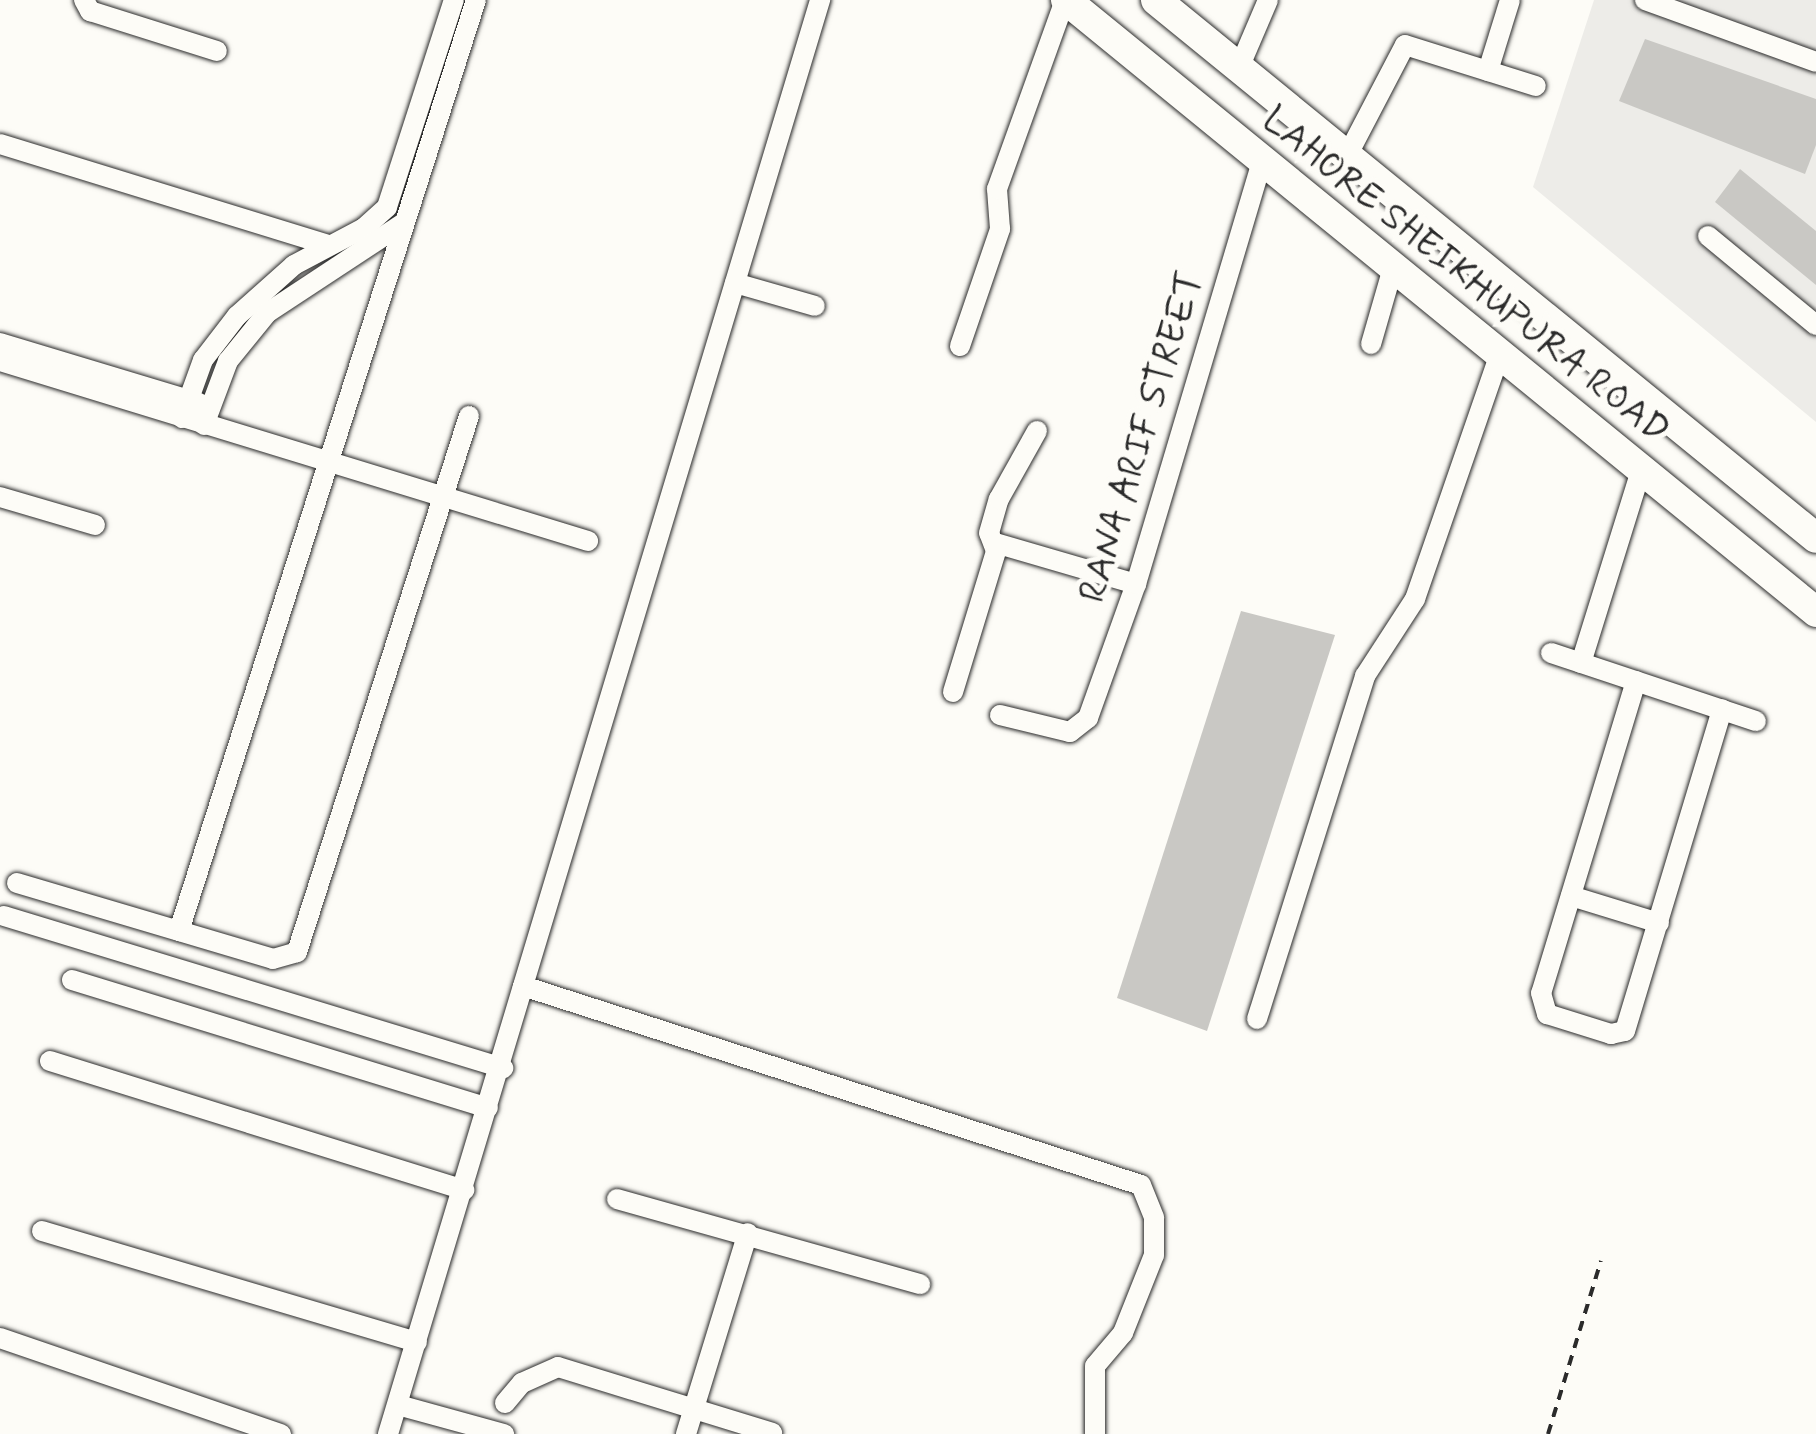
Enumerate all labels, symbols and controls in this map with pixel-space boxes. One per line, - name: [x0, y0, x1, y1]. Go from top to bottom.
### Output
- street label: LAHORE SHEIKHUPURA ROAD: [1252, 97, 1678, 455]
- street label: RANA ARIF STREET: [1069, 263, 1215, 611]

